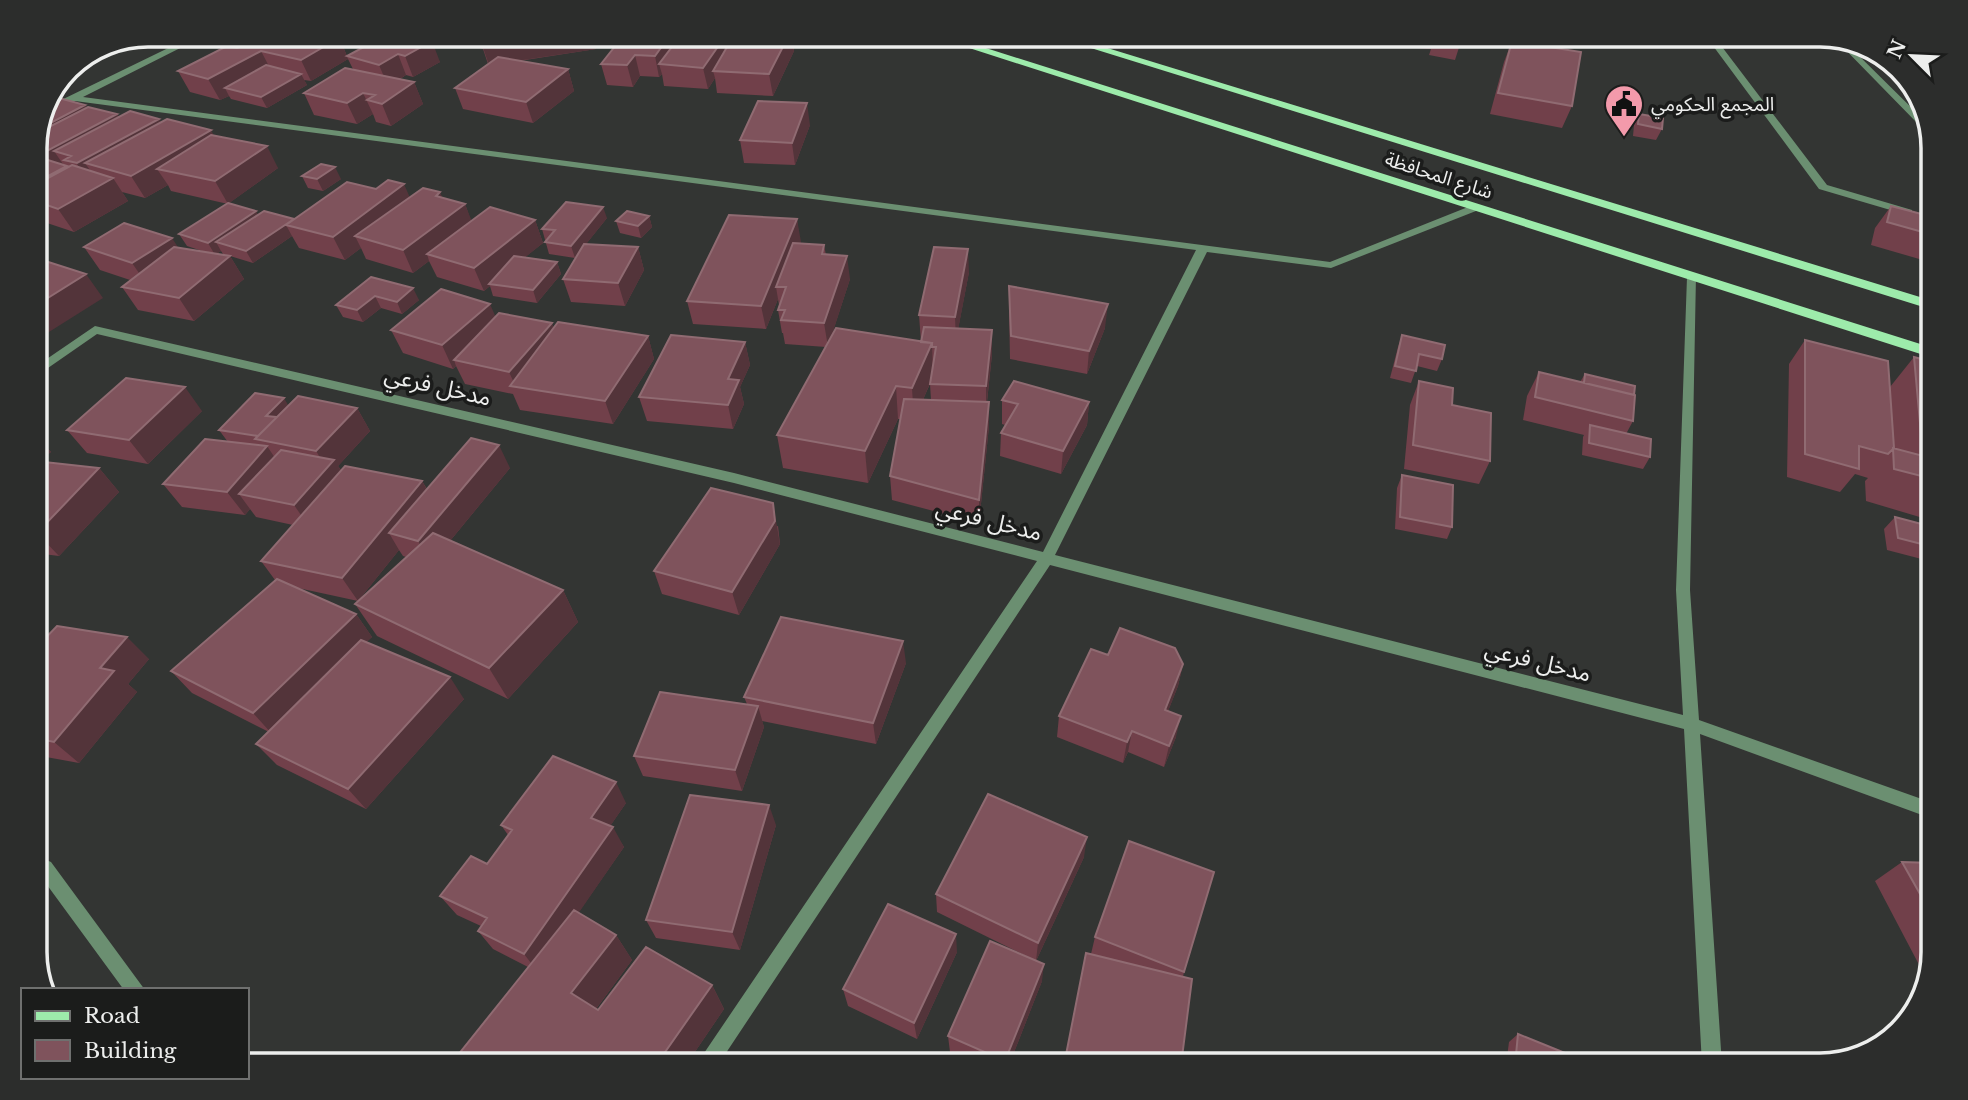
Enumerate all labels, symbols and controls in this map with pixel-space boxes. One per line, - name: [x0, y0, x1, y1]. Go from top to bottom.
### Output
- north arrow: [1877, 21, 1947, 91]
- text: N: [1883, 36, 1911, 62]
- public building icon: المجمع الحكومي: [1603, 83, 1645, 138]
- place label: المجمع الحكومي: [1651, 93, 1774, 119]
- street label: شارع المحافظة: [1382, 147, 1496, 206]
- street label: مدخل فرعي: [381, 360, 494, 415]
- street label: مدخل فرعي: [932, 493, 1045, 550]
- street label: مدخل فرعي: [1481, 634, 1594, 691]
- legend: [21, 988, 248, 1079]
- text: Road: [84, 1003, 140, 1029]
- text: Building: [84, 1038, 177, 1064]

